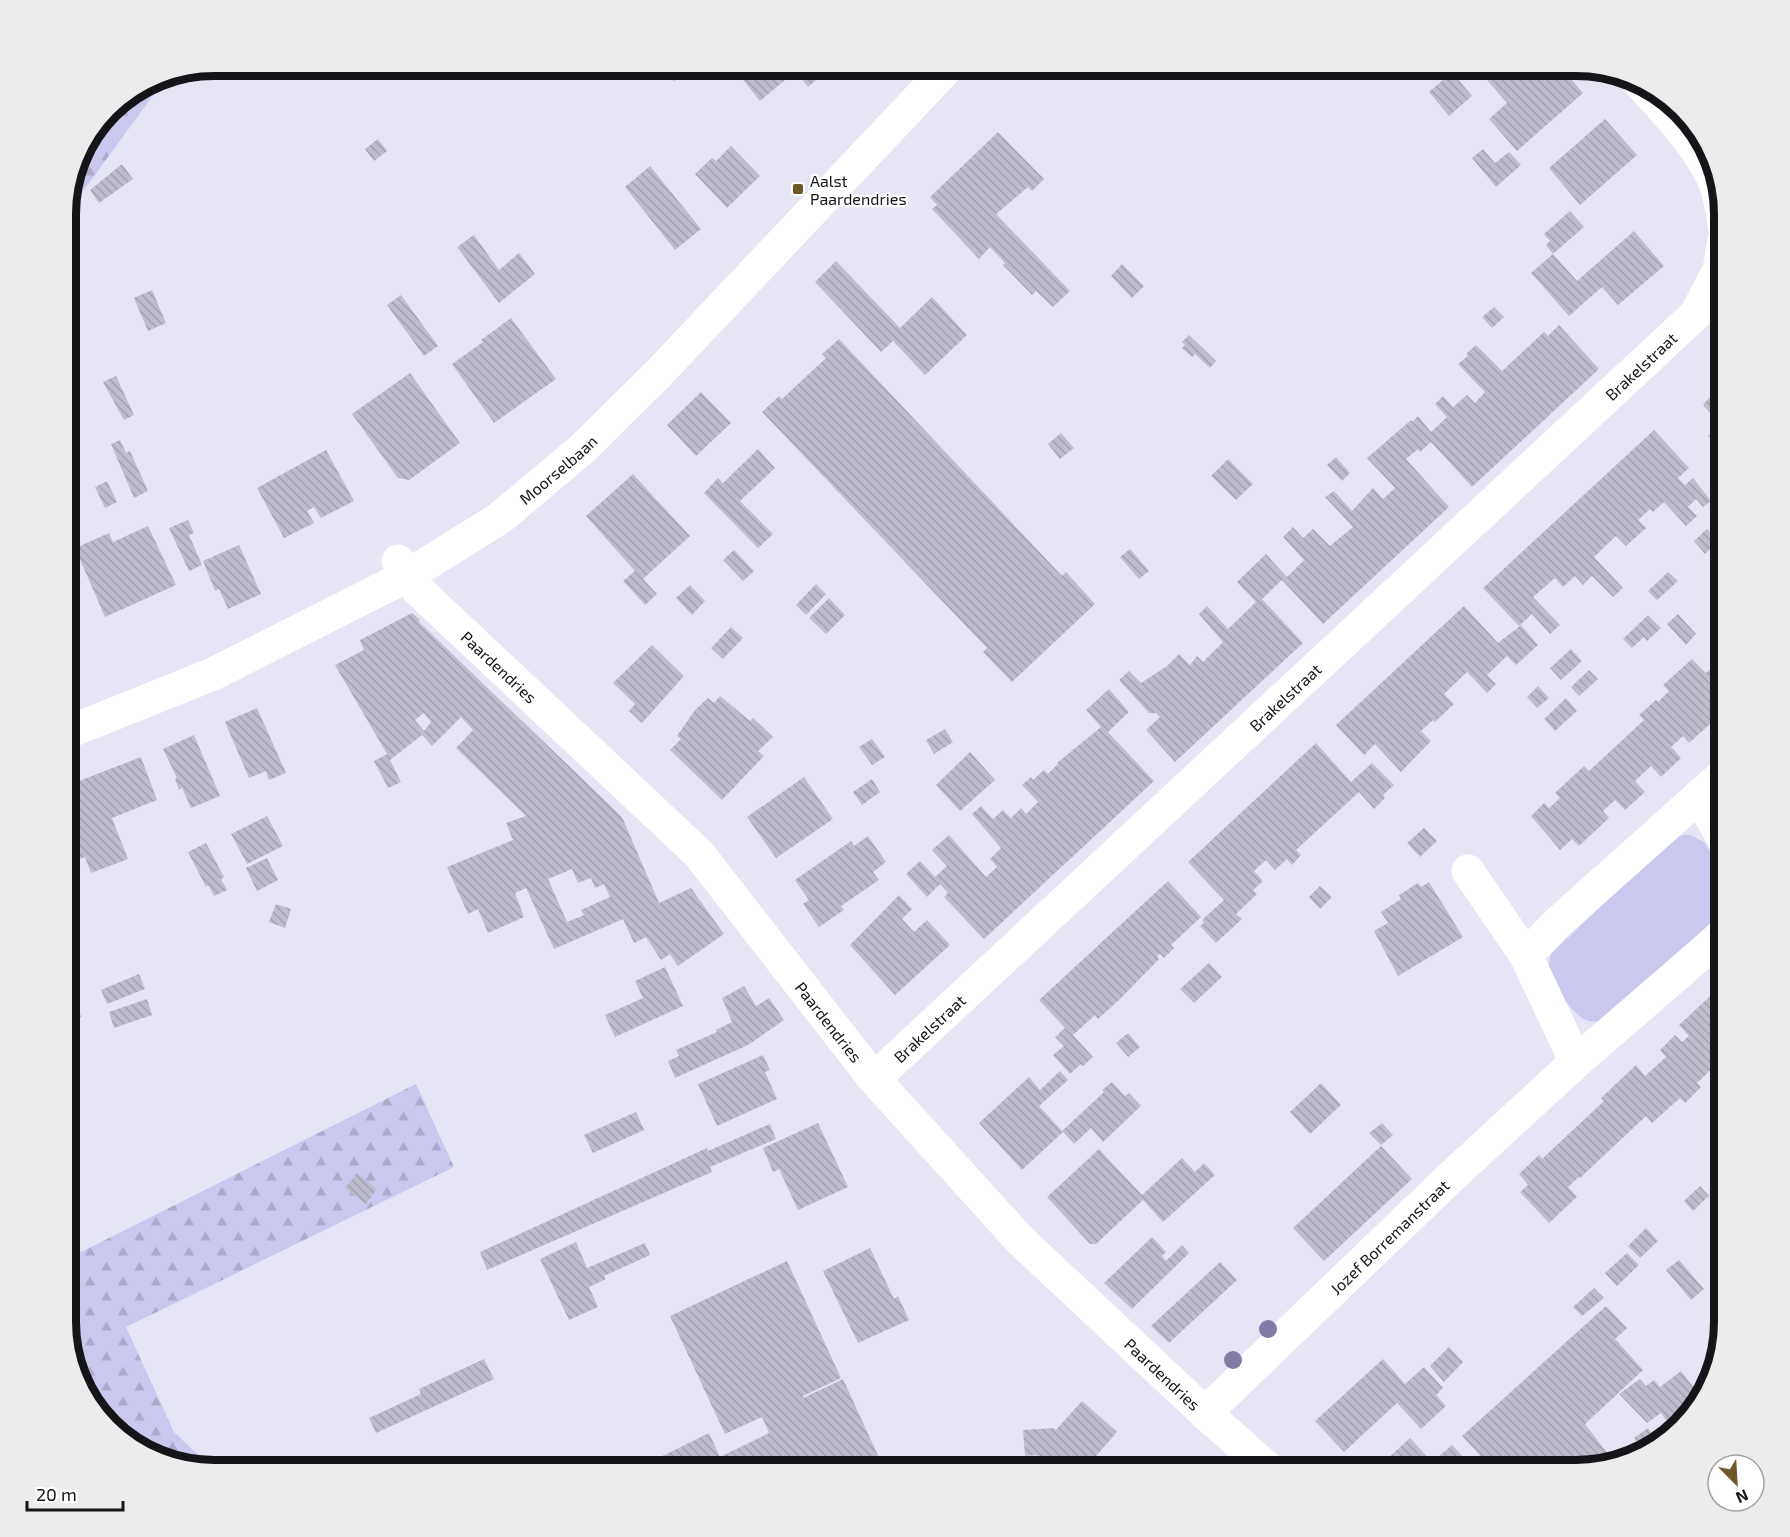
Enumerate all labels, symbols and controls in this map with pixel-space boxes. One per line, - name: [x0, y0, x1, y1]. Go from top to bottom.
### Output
- place label: Aalst Paardendries: [810, 171, 907, 208]
- marker: Aalst Paardendries: [791, 182, 805, 196]
- street label: Brakelstraat: [1601, 328, 1680, 404]
- street label: Moorselbaan: [515, 431, 600, 508]
- street label: Paardendries: [458, 626, 541, 706]
- street label: Brakelstraat: [1245, 659, 1324, 735]
- street label: Paardendries: [792, 978, 866, 1065]
- street label: Brakelstraat: [889, 990, 969, 1066]
- street label: Jozef Borremanstraat: [1326, 1175, 1452, 1298]
- street label: Paardendries: [1121, 1334, 1205, 1414]
- north arrow: [1706, 1453, 1766, 1513]
- scale bar: [27, 1474, 123, 1512]
- text: 20 m: [36, 1483, 77, 1505]
- text: N: [1733, 1486, 1751, 1508]

